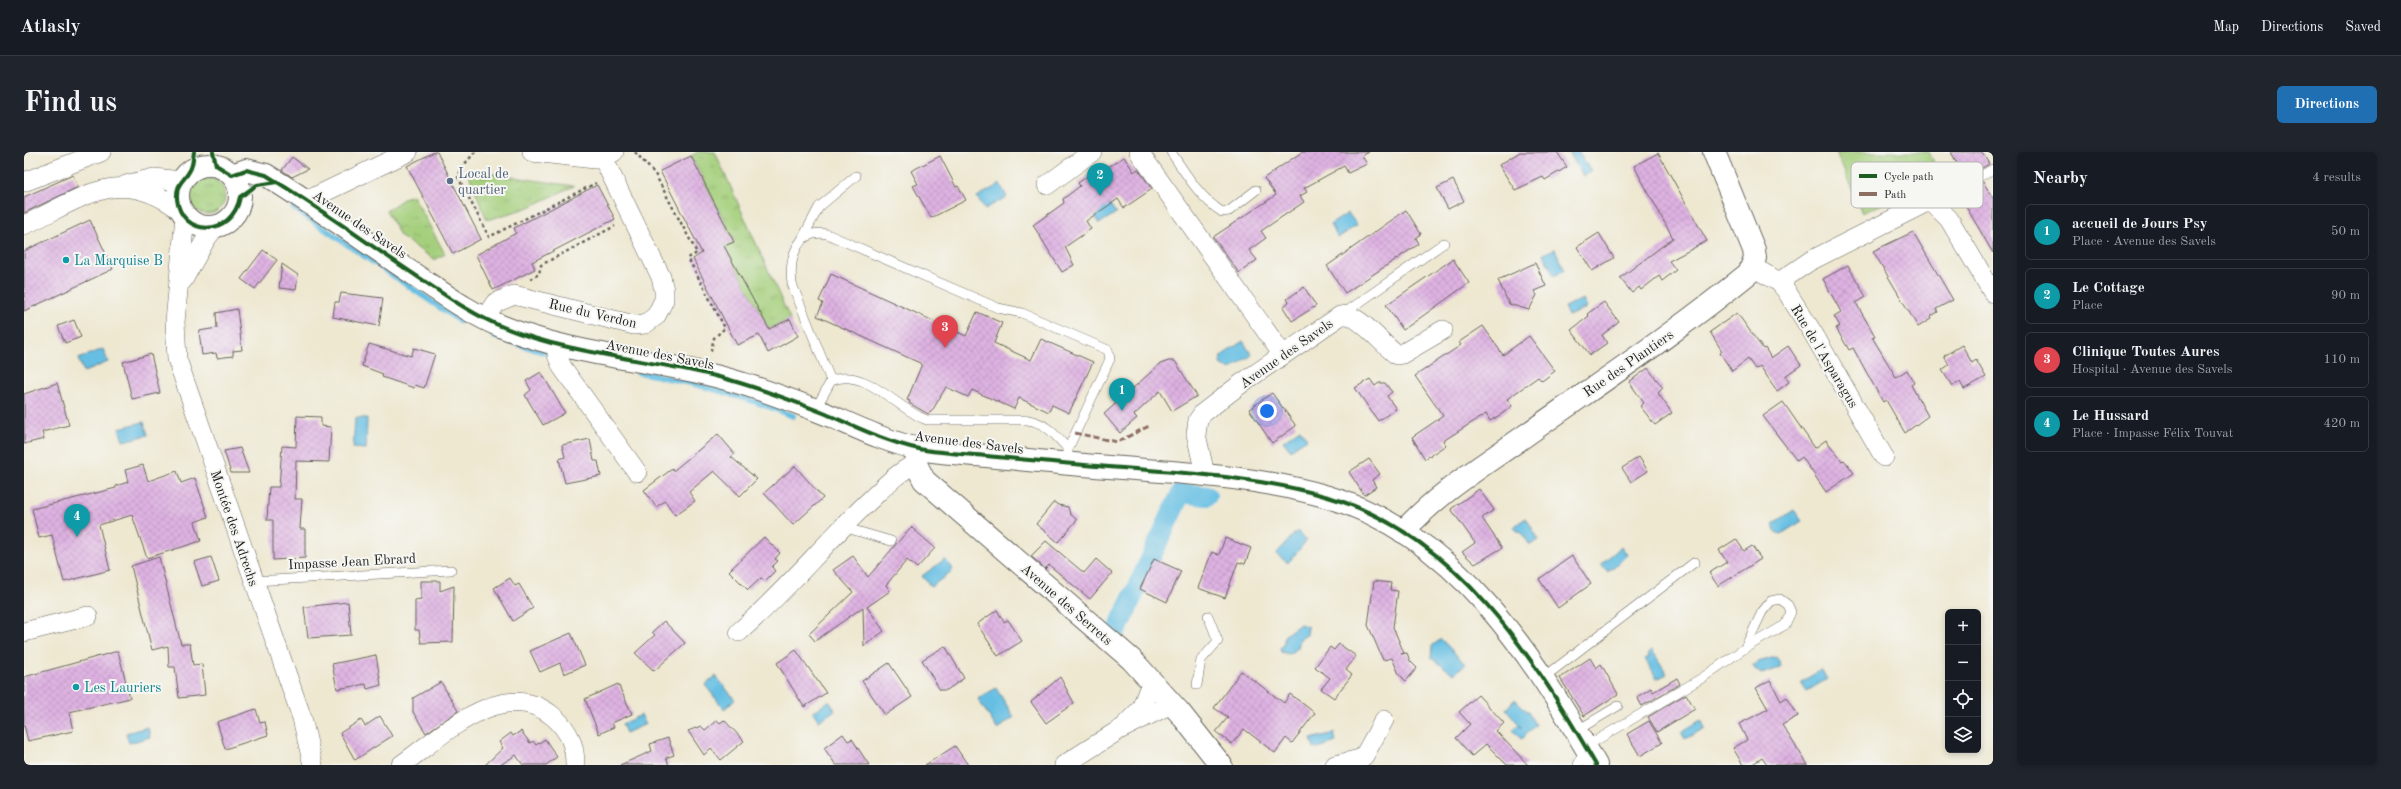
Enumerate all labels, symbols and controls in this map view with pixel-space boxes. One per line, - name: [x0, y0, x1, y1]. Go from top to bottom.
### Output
- text: Atlasly: [20, 18, 81, 37]
- text: Map: [2213, 20, 2239, 34]
- text: Directions: [2261, 20, 2323, 34]
- text: Saved: [2345, 20, 2381, 34]
- button: Directions: [2277, 86, 2377, 123]
- text: Find us: [24, 90, 117, 118]
- legend: [1851, 162, 1983, 208]
- pin: 2: [1087, 163, 1113, 196]
- place label: Local de quartier: [458, 167, 509, 197]
- text: Nearby: [2033, 170, 2088, 187]
- text: 4 results: [2312, 171, 2361, 184]
- text: Cycle path: [1884, 172, 1934, 183]
- marker: Local de quartier: [445, 176, 455, 186]
- street label: Avenue des Savels: [310, 188, 409, 261]
- text: Path: [1884, 190, 1906, 201]
- text: accueil de Jours Psy: [2072, 217, 2208, 232]
- text: 1: [2043, 225, 2051, 238]
- text: 50 m: [2331, 225, 2360, 238]
- text: Place · Avenue des Savels: [2072, 235, 2216, 248]
- place label: La Marquise B: [74, 254, 163, 268]
- marker: La Marquise B: [61, 255, 71, 265]
- text: Le Cottage: [2072, 281, 2145, 296]
- text: 2: [2043, 289, 2051, 302]
- text: 90 m: [2331, 289, 2360, 302]
- street label: Rue du Verdon: [547, 297, 639, 331]
- text: Place: [2072, 299, 2102, 312]
- street label: Rue de l'Asparagus: [1788, 303, 1860, 410]
- pin: 3: [932, 315, 958, 348]
- street label: Avenue des Savels: [1237, 316, 1336, 391]
- street label: Rue des Plantiers: [1581, 328, 1676, 400]
- street label: Avenue des Savels: [604, 338, 715, 372]
- text: Clinique Toutes Aures: [2072, 345, 2220, 360]
- text: 3: [2043, 353, 2051, 366]
- text: 110 m: [2323, 353, 2360, 366]
- text: Hospital · Avenue des Savels: [2072, 363, 2232, 376]
- pin: 1: [1109, 378, 1135, 411]
- your location: [1257, 401, 1277, 421]
- text: Le Hussard: [2072, 409, 2149, 424]
- text: 4: [2043, 417, 2051, 430]
- text: 420 m: [2323, 417, 2360, 430]
- text: Place · Impasse Félix Touvat: [2072, 427, 2233, 440]
- street label: Avenue des Savels: [913, 429, 1024, 457]
- street label: Montée des Adrechs: [208, 469, 260, 588]
- pin: 4: [64, 504, 90, 537]
- street label: Impasse Jean Ebrard: [288, 552, 416, 572]
- street label: Avenue des Serrets: [1018, 561, 1115, 648]
- map controls: [1945, 609, 1981, 753]
- button: +: [1945, 609, 1981, 645]
- button: −: [1945, 645, 1981, 681]
- place label: Les Lauriers: [84, 681, 161, 695]
- button: locate: [1945, 681, 1981, 717]
- marker: Les Lauriers: [71, 682, 81, 692]
- button: layers: [1945, 717, 1981, 753]

